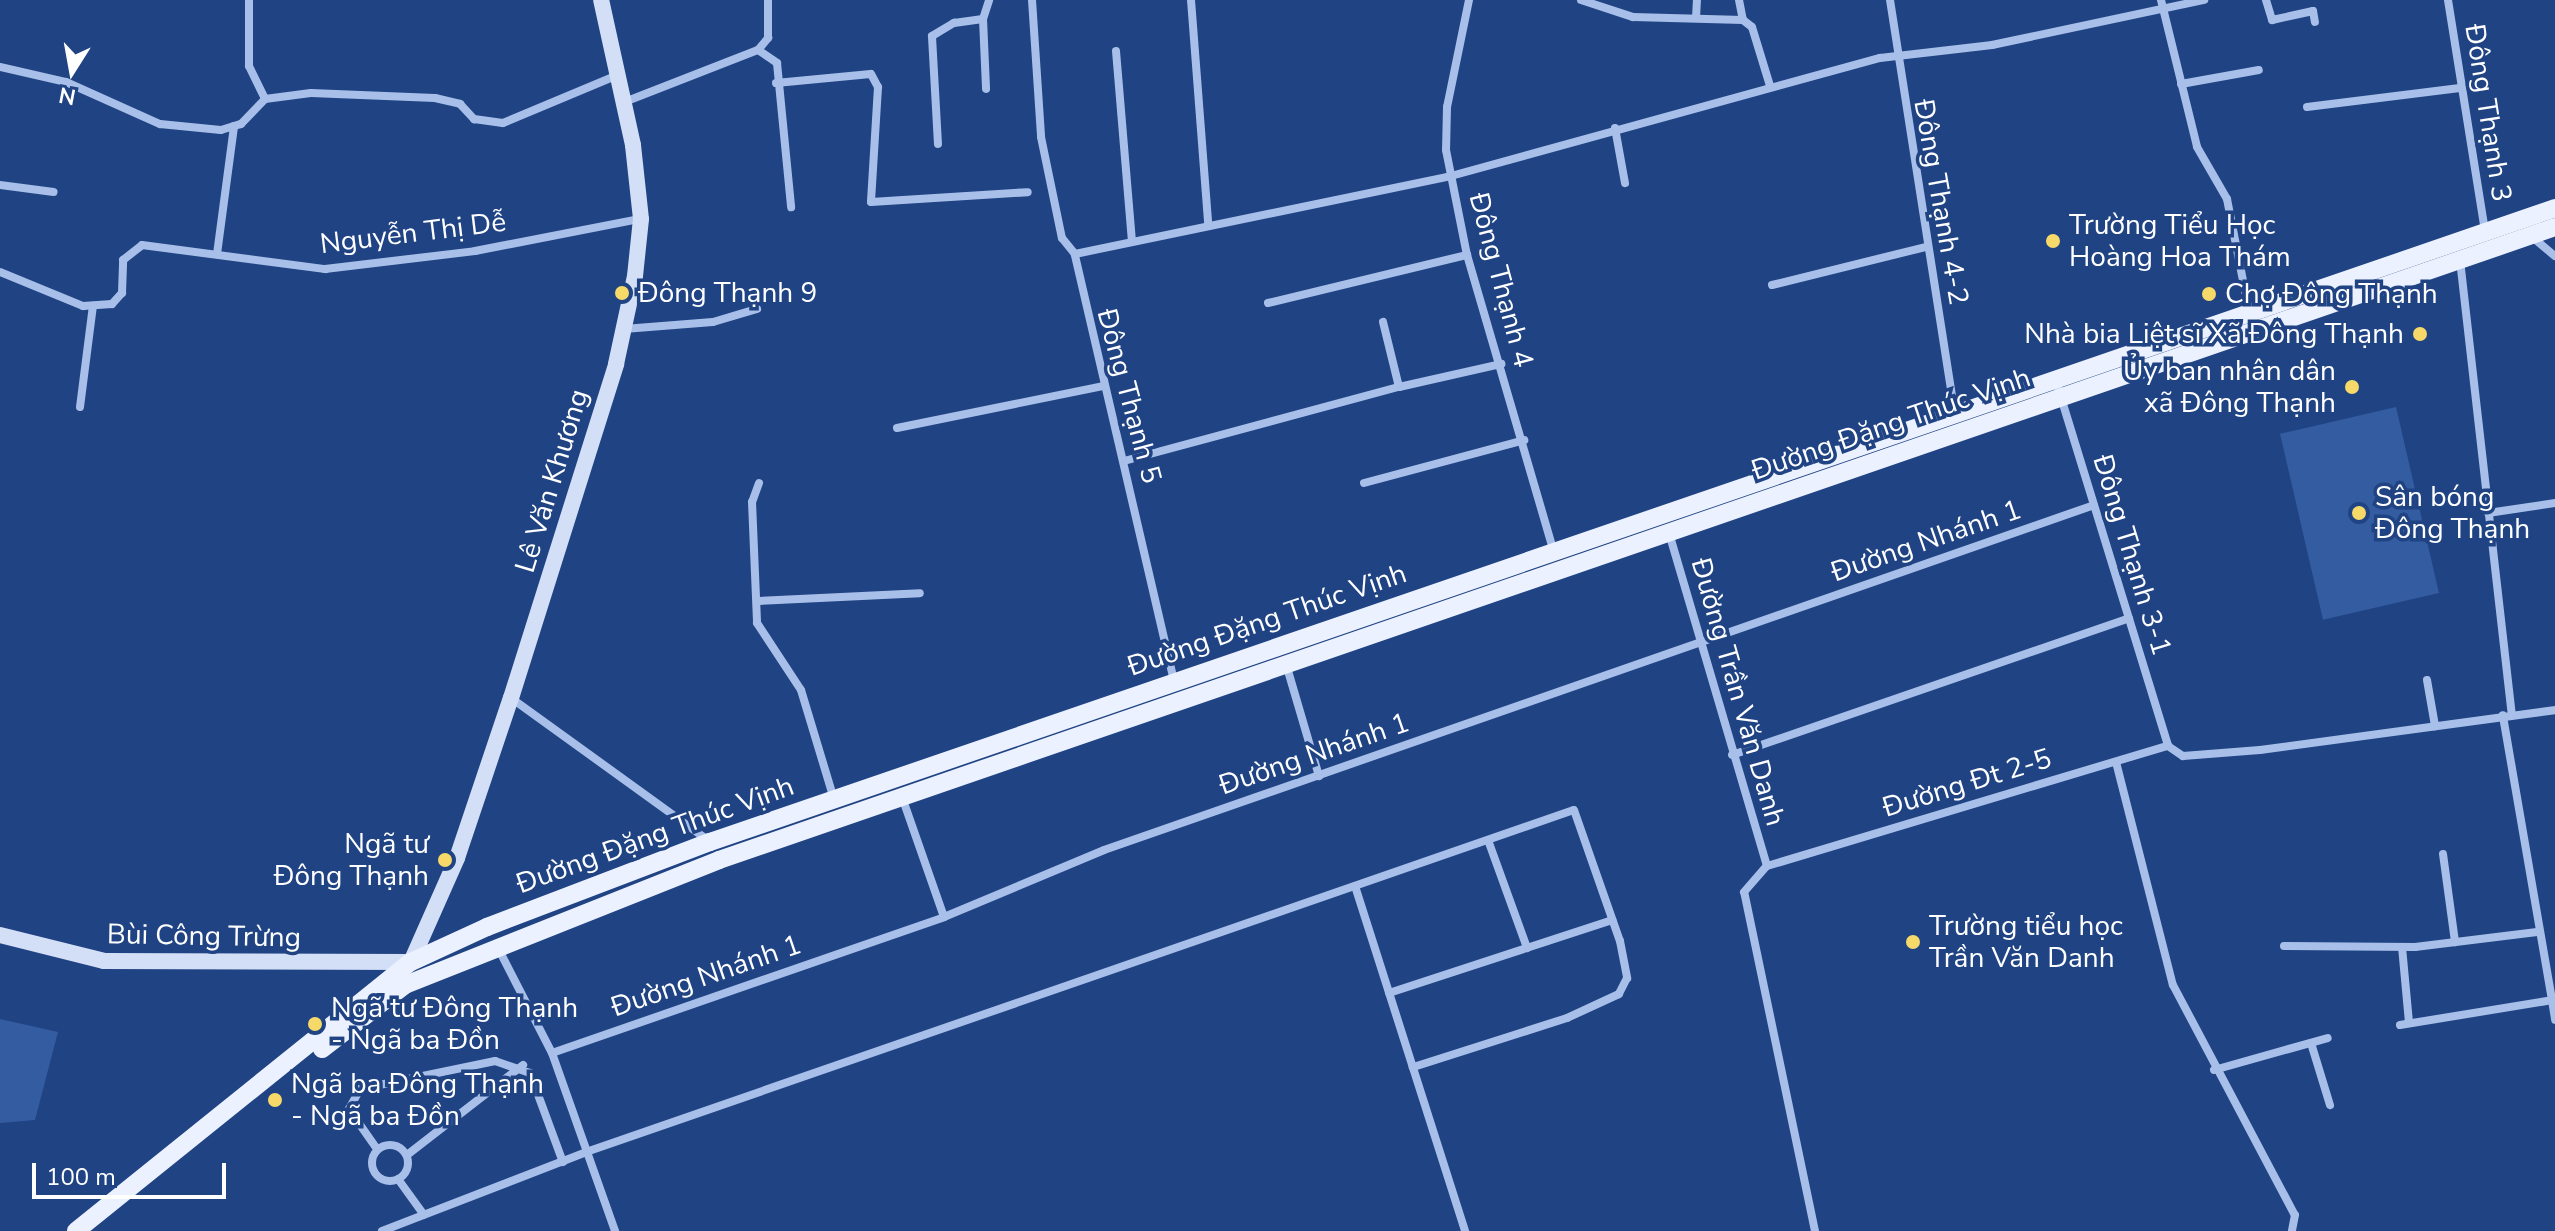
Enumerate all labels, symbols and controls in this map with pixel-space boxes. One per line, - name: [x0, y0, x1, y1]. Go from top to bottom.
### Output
- street label: Đông Thạnh 3: [2457, 22, 2519, 204]
- north arrow: [32, 32, 112, 112]
- text: N: [56, 79, 78, 112]
- street label: Đông Thạnh 4-2: [1906, 97, 1976, 307]
- street label: Đông Thạnh 4: [1462, 189, 1540, 371]
- street label: Nguyễn Thị Dễ: [318, 205, 508, 261]
- place label: Trường Tiểu Học Hoàng Hoa Thám: [2069, 208, 2291, 274]
- marker: Trường Tiểu Học Hoàng Hoa Thám: [2044, 232, 2062, 250]
- place label: Đông Thạnh 9: [638, 276, 817, 310]
- place label: Chợ Đông Thạnh: [2225, 277, 2438, 311]
- marker: Đông Thạnh 9: [613, 284, 631, 302]
- marker: Chợ Đông Thạnh: [2200, 285, 2218, 303]
- street label: Đông Thạnh 5: [1090, 305, 1168, 487]
- place label: Nhà bia Liệt sĩ Xã Đông Thạnh: [2024, 317, 2404, 351]
- marker: Nhà bia Liệt sĩ Xã Đông Thạnh: [2411, 325, 2429, 343]
- place label: Ủy ban nhân dân xã Đông Thạnh: [2123, 354, 2336, 420]
- street label: Đường Đặng Thúc Vịnh: [1747, 360, 2035, 488]
- marker: Ủy ban nhân dân xã Đông Thạnh: [2343, 378, 2361, 396]
- street label: Lê Văn Khương: [508, 385, 596, 577]
- street label: Đông Thạnh 3-1: [2086, 451, 2178, 659]
- place label: Sân bóng Đông Thạnh: [2375, 480, 2530, 546]
- street label: Đường Nhánh 1: [1827, 493, 2025, 589]
- marker: Sân bóng Đông Thạnh: [2350, 504, 2368, 522]
- street label: Đường Trần Văn Danh: [1684, 554, 1792, 830]
- street label: Đường Đặng Thúc Vịnh: [1123, 556, 1411, 684]
- street label: Đường Nhánh 1: [1215, 706, 1413, 802]
- street label: Đường Đt 2-5: [1879, 741, 2055, 825]
- street label: Đường Đặng Thúc Vịnh: [512, 769, 798, 901]
- place label: Ngã tư Đông Thạnh: [274, 827, 429, 893]
- marker: Ngã tư Đông Thạnh: [436, 851, 454, 869]
- place label: Trường tiểu học Trần Văn Danh: [1929, 909, 2123, 975]
- street label: Bùi Công Trừng: [107, 918, 301, 954]
- street label: Đường Nhánh 1: [607, 928, 805, 1024]
- marker: Trường tiểu học Trần Văn Danh: [1904, 933, 1922, 951]
- place label: Ngã tư Đông Thạnh - Ngã ba Đồn: [331, 991, 578, 1057]
- marker: Ngã tư Đông Thạnh - Ngã ba Đồn: [306, 1015, 324, 1033]
- place label: Ngã ba Đông Thạnh - Ngã ba Đồn: [291, 1067, 544, 1133]
- marker: Ngã ba Đông Thạnh - Ngã ba Đồn: [266, 1091, 284, 1109]
- scale bar: [36, 1147, 230, 1197]
- text: 100 m: [46, 1161, 116, 1193]

